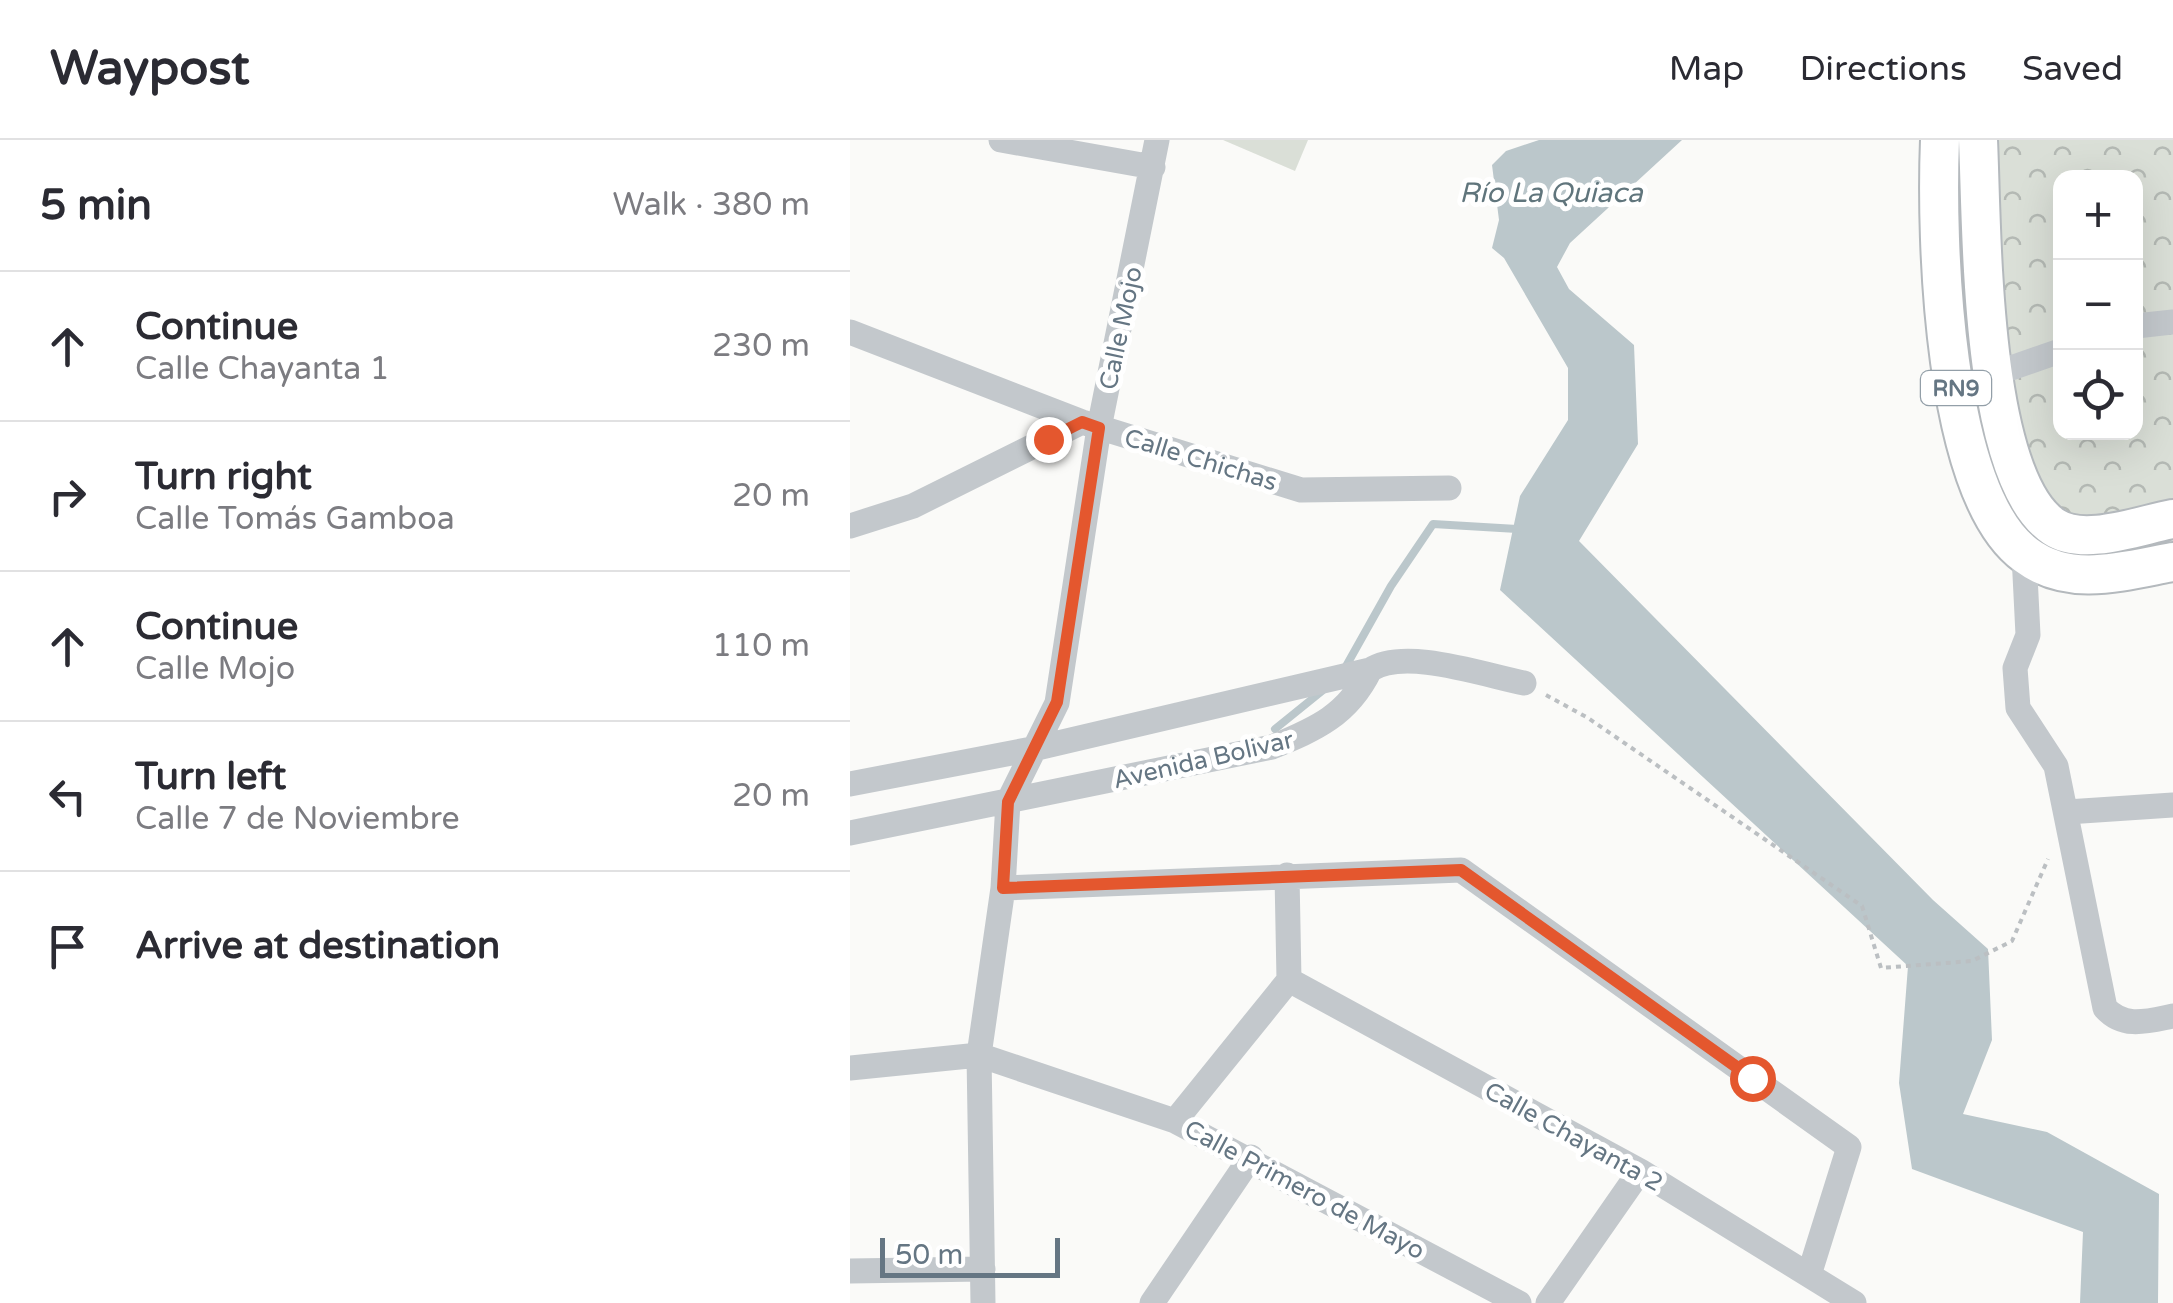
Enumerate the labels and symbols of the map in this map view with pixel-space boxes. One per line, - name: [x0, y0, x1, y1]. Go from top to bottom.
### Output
- water label: Río La Quiaca: [1459, 176, 1644, 210]
- street label: Calle Mojo: [1093, 264, 1149, 392]
- road number: RN9: [1921, 371, 1991, 405]
- route end: [1026, 417, 1072, 463]
- street label: Calle Chichas: [1121, 423, 1281, 497]
- street label: Avenida Bolivar: [1110, 725, 1297, 795]
- route start: [1730, 1056, 1776, 1102]
- street label: Calle Chayanta 2: [1479, 1076, 1668, 1198]
- street label: Calle Primero de Mayo: [1179, 1114, 1430, 1266]
- scale bar: [880, 1233, 1060, 1278]

